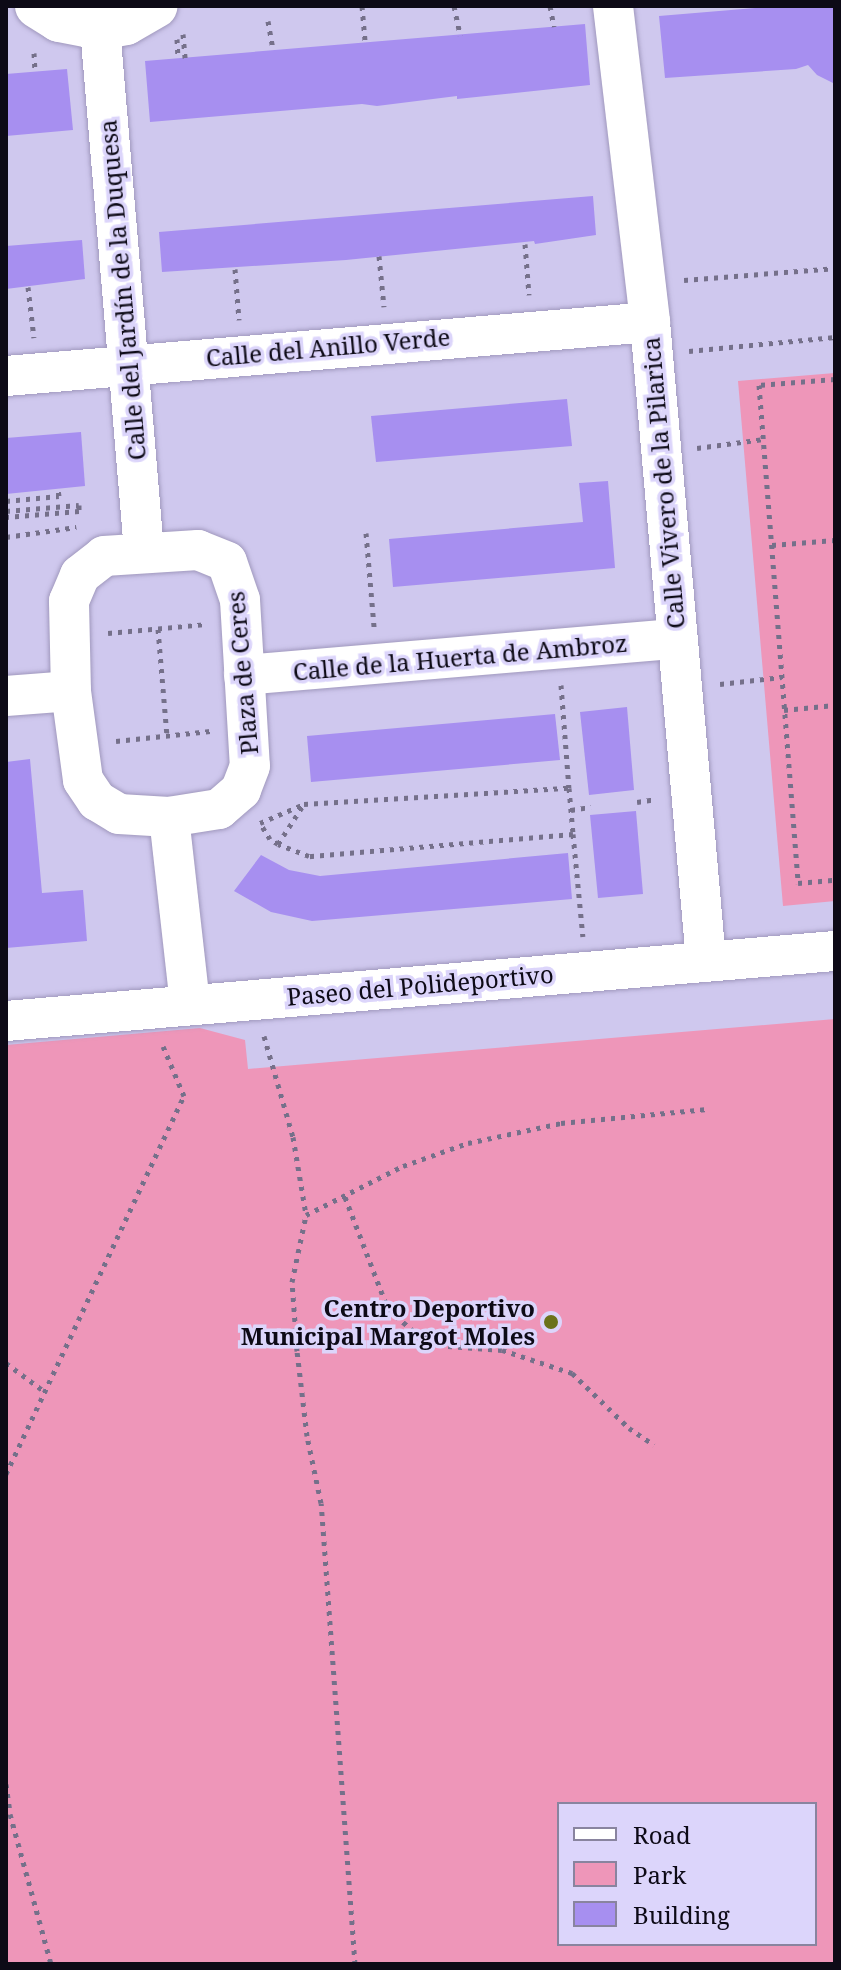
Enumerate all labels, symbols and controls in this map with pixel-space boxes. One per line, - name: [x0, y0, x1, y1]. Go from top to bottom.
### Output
- street label: Calle del Jardín de la Duquesa: [93, 118, 151, 462]
- street label: Calle del Anillo Verde: [205, 322, 451, 372]
- street label: Calle Vivero de la Pilarica: [636, 336, 690, 630]
- street label: Plaza de Ceres: [221, 590, 263, 756]
- street label: Calle de la Huerta de Ambroz: [292, 628, 628, 686]
- street label: Paseo del Polideportivo: [285, 959, 555, 1011]
- place label: Centro Deportivo Municipal Margot Moles: [241, 1294, 535, 1350]
- marker: Centro Deportivo Municipal Margot Moles: [542, 1313, 560, 1331]
- legend: [557, 1802, 817, 1946]
- text: Road: [633, 1818, 691, 1851]
- text: Park: [633, 1858, 686, 1891]
- text: Building: [633, 1898, 730, 1931]

